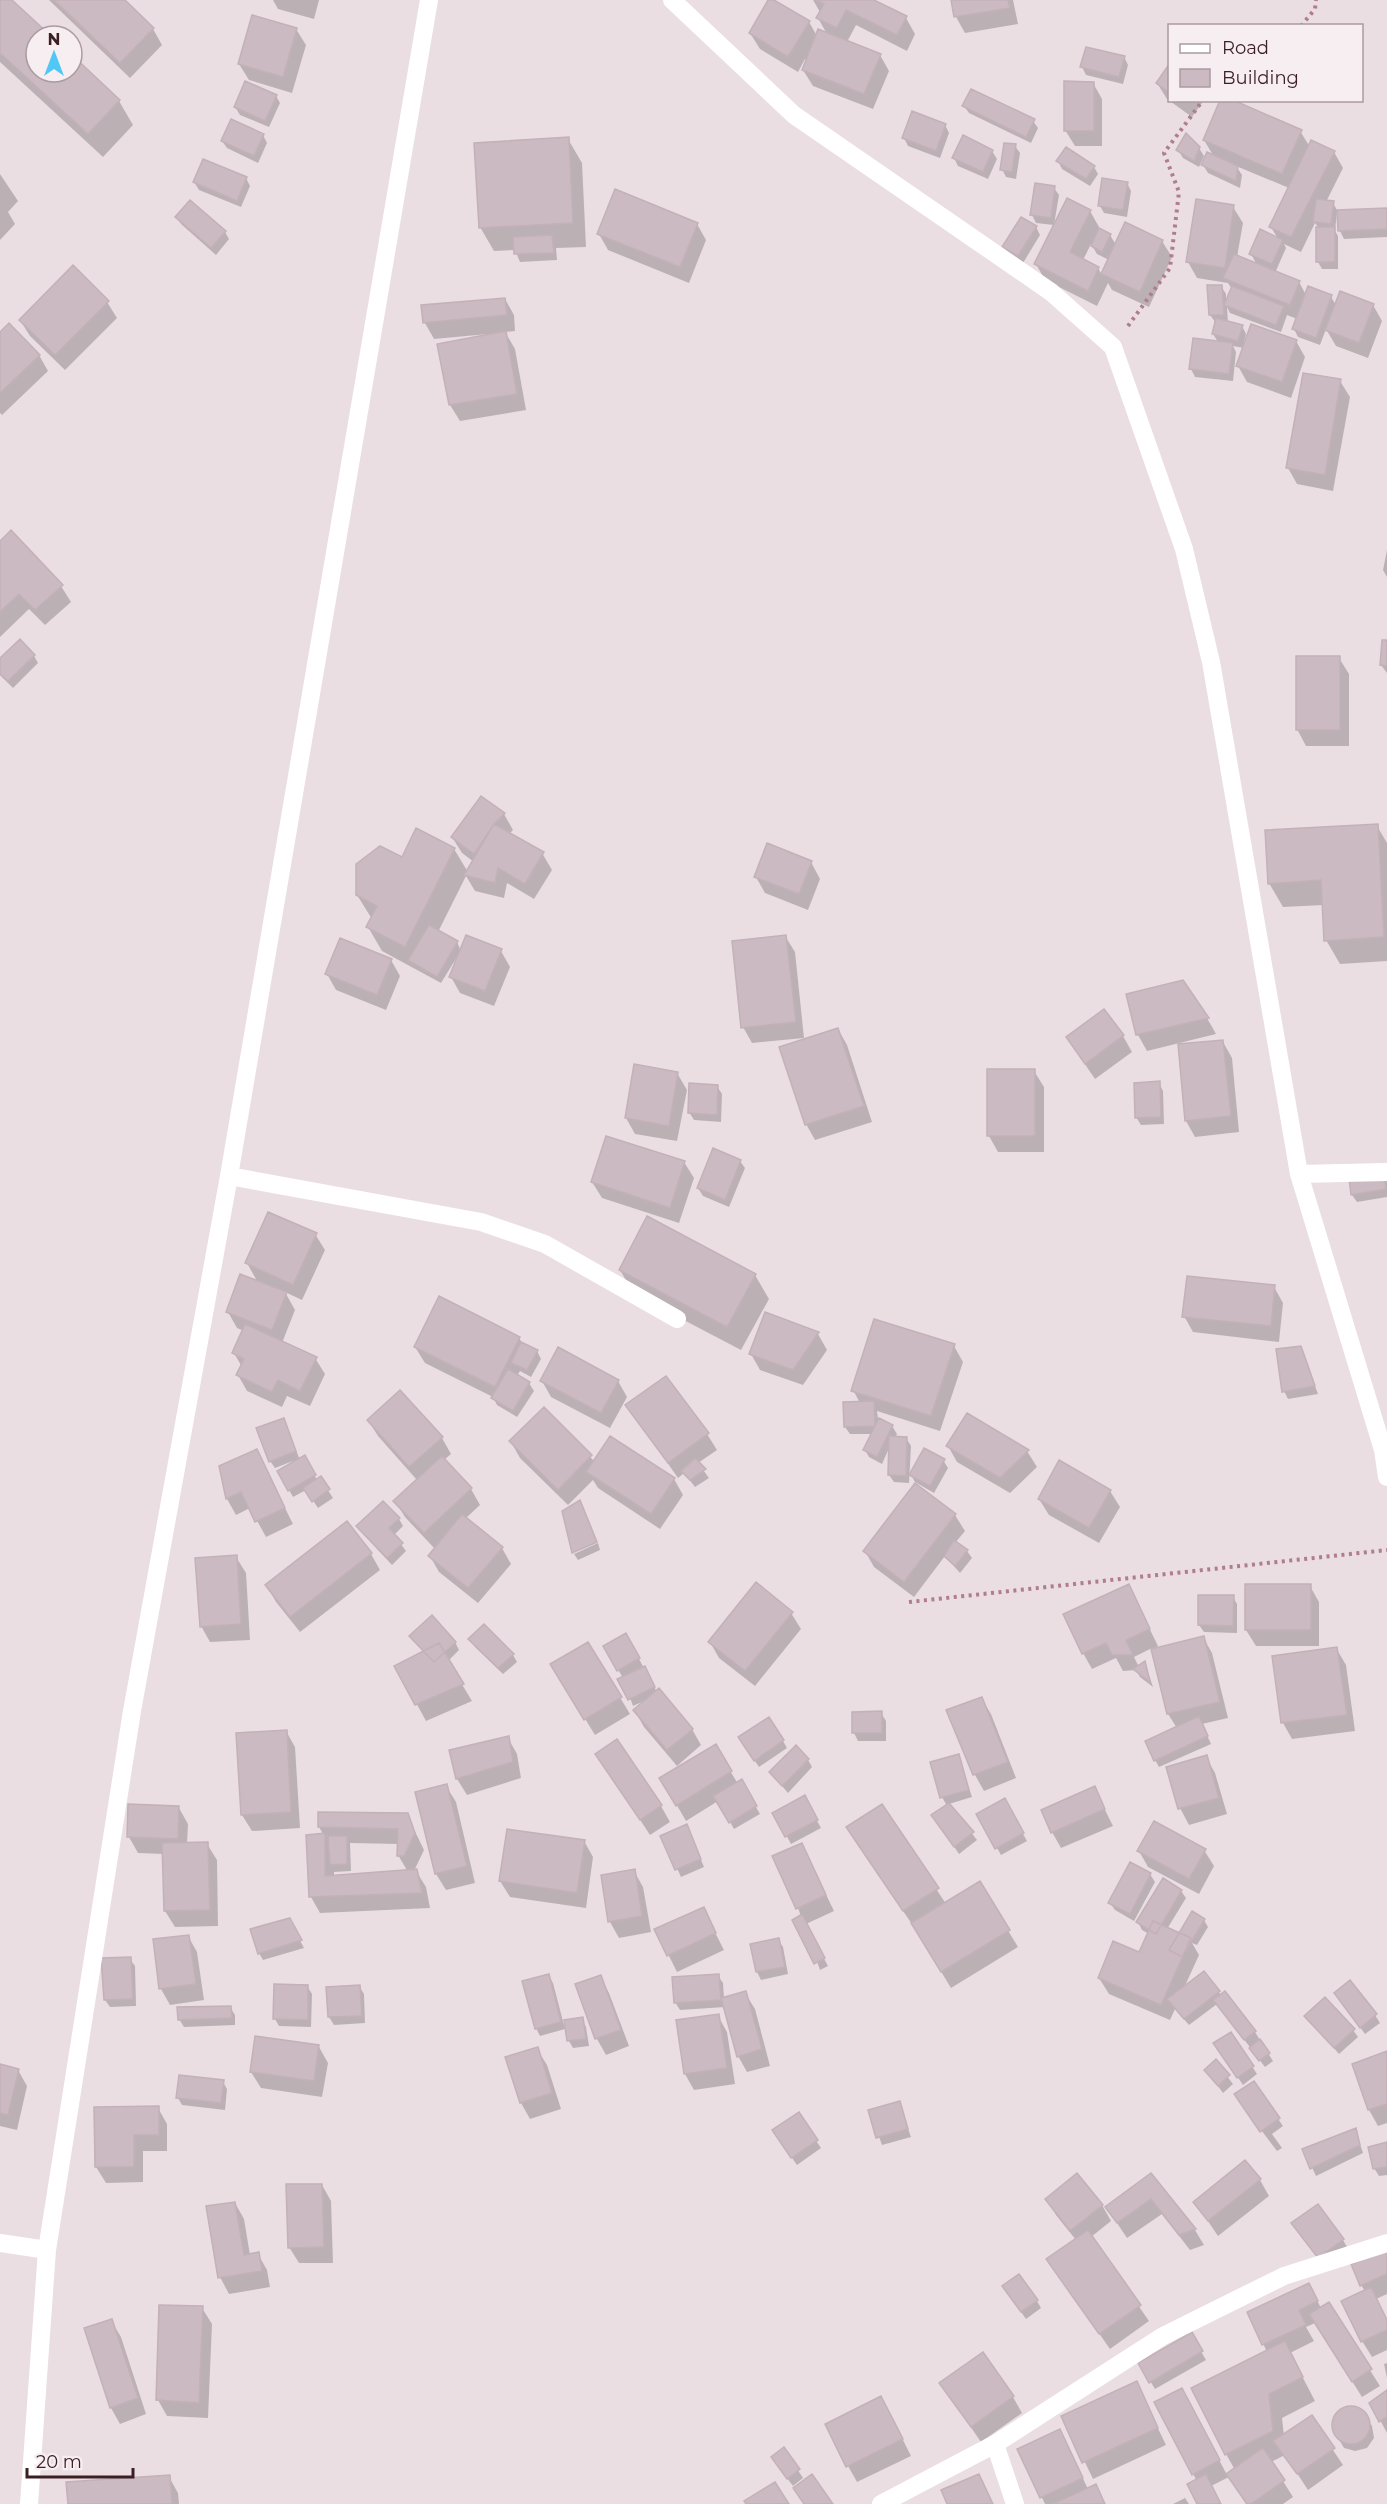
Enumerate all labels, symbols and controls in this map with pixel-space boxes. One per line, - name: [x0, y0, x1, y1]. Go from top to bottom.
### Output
- north arrow: [24, 24, 84, 84]
- legend: [1168, 24, 1363, 102]
- text: N: [48, 30, 60, 49]
- text: Road: [1222, 37, 1269, 59]
- text: Building: [1222, 67, 1299, 89]
- scale bar: [27, 2441, 134, 2479]
- text: 20 m: [36, 2451, 82, 2473]

